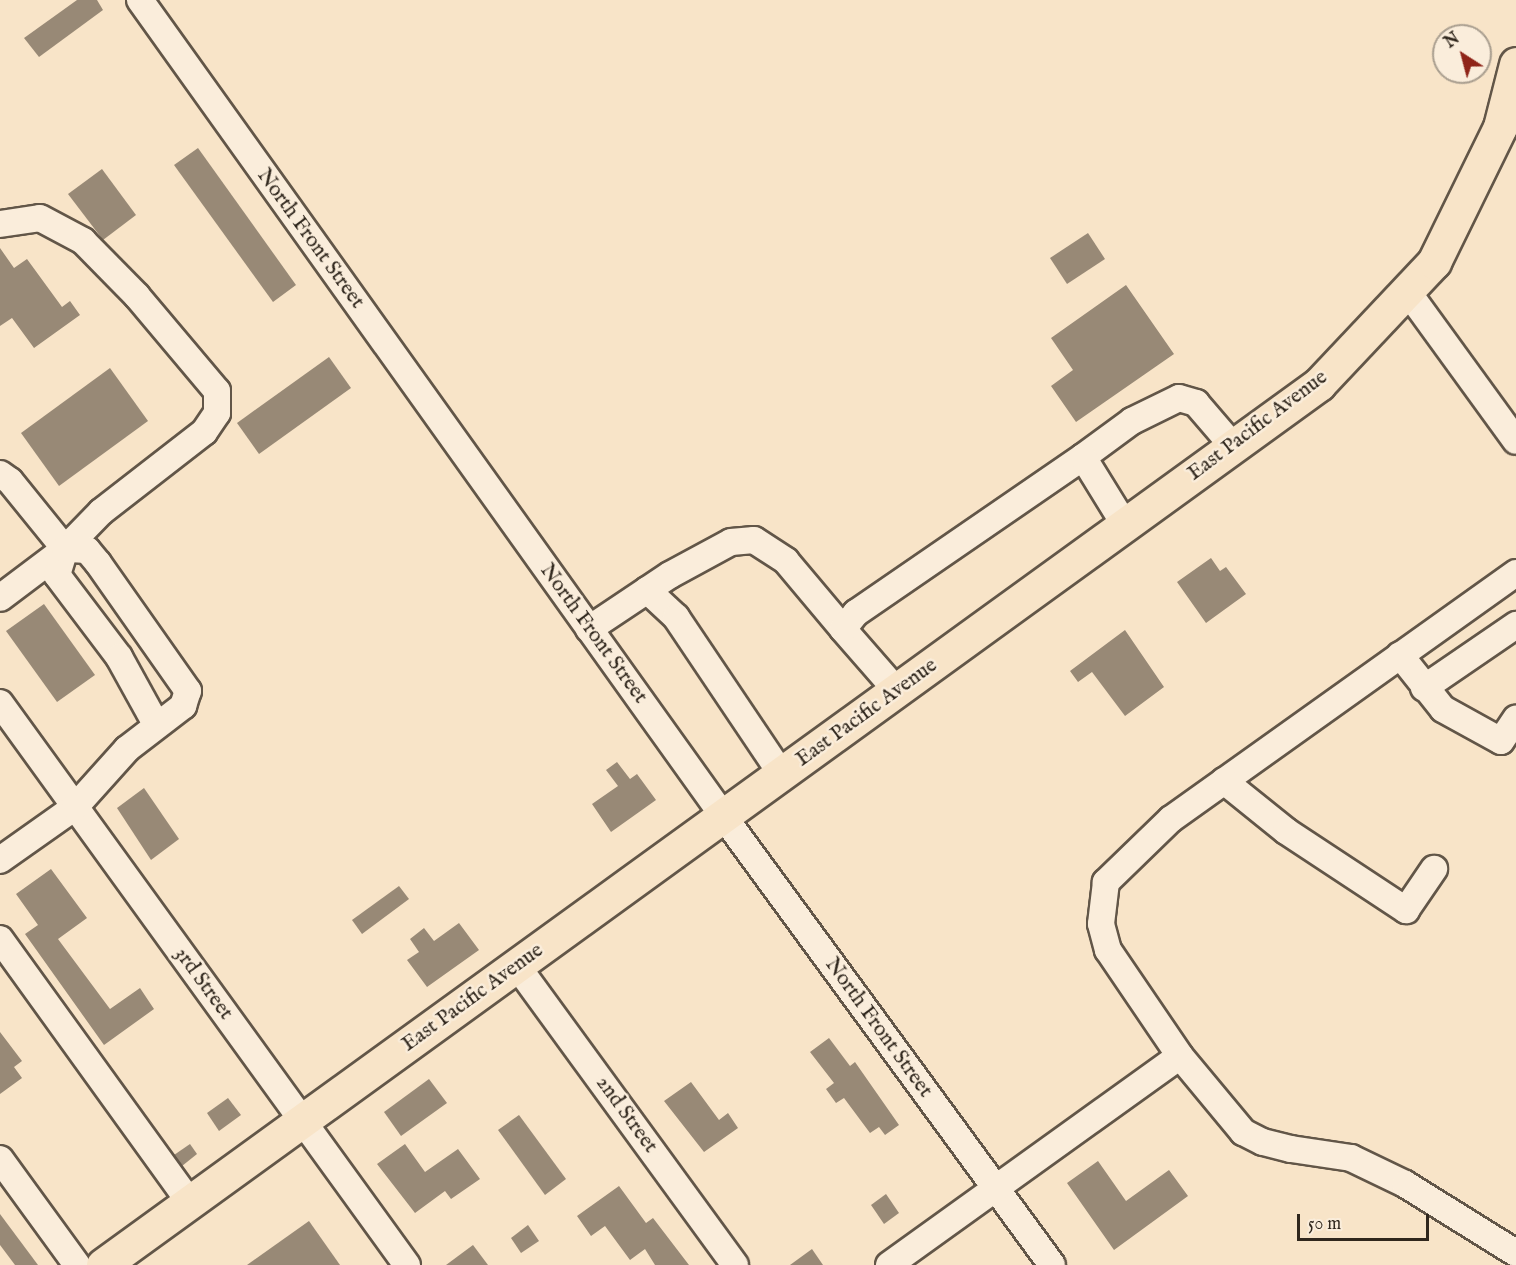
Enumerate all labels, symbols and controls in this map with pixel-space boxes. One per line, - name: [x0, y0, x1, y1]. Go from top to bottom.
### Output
- north arrow: [1432, 24, 1492, 84]
- text: N: [1441, 29, 1464, 53]
- street label: North Front Street: [251, 164, 369, 314]
- street label: East Pacific Avenue: [1183, 365, 1333, 487]
- street label: North Front Street: [534, 559, 652, 709]
- street label: East Pacific Avenue: [791, 653, 943, 773]
- street label: East Pacific Avenue: [397, 938, 549, 1058]
- street label: 3rd Street: [168, 943, 238, 1025]
- street label: North Front Street: [819, 953, 937, 1103]
- street label: 2nd Street: [590, 1072, 662, 1158]
- scale bar: [1300, 1202, 1432, 1240]
- text: 50 m: [1308, 1213, 1341, 1236]

